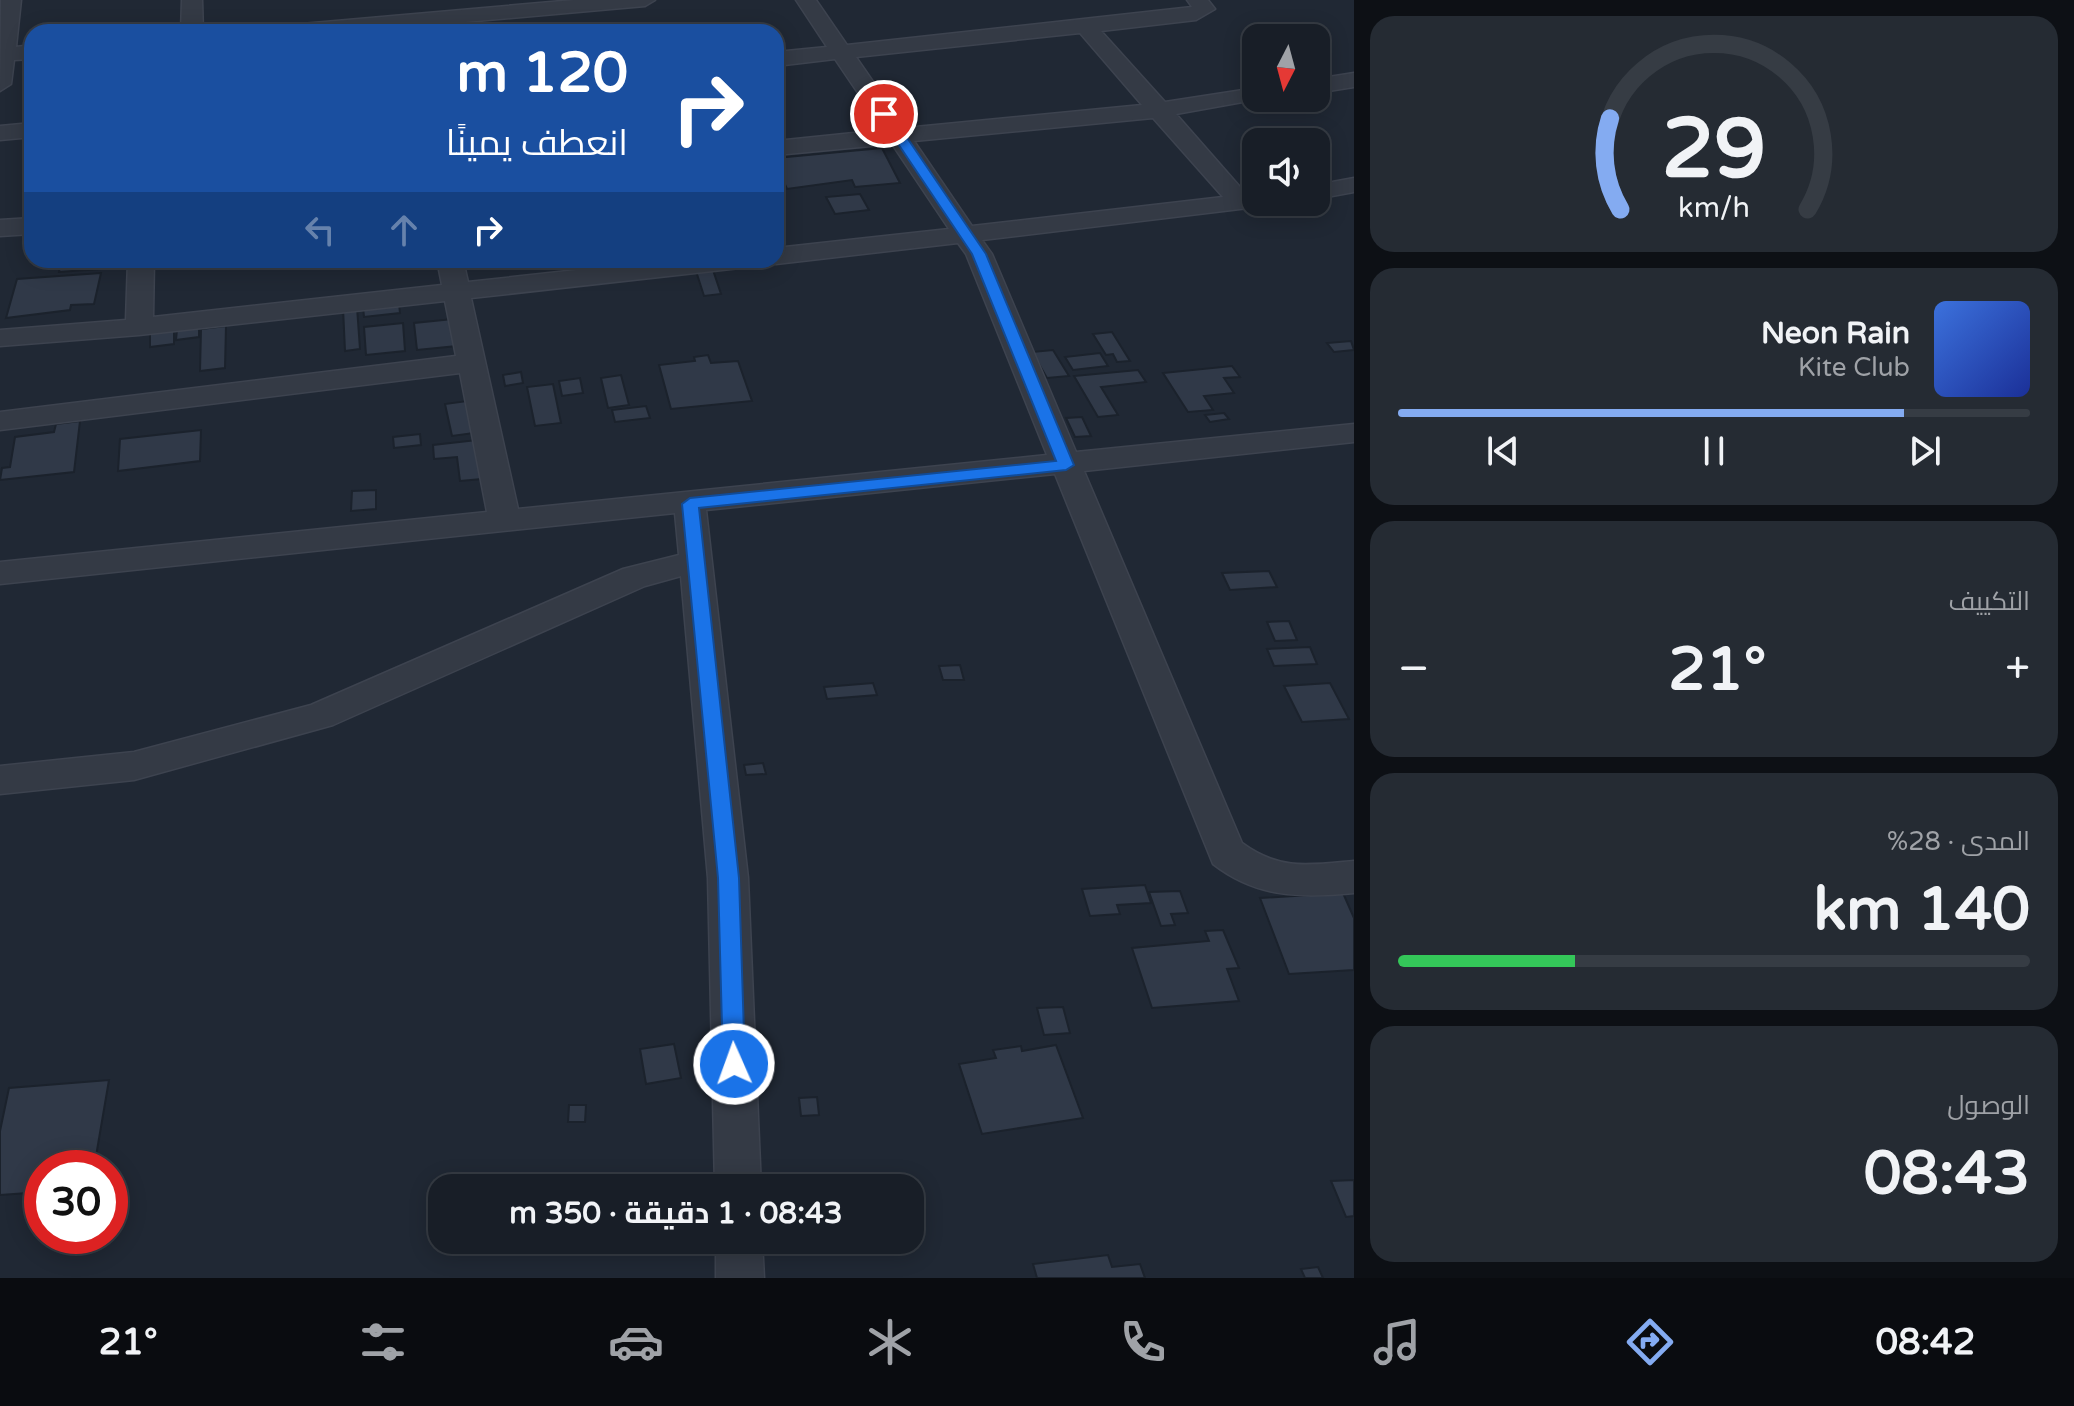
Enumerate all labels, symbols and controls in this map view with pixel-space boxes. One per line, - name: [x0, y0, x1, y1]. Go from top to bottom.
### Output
- north arrow: [1242, 24, 1330, 112]
- map controls: [1242, 24, 1330, 216]
- text: 120 m: [457, 40, 628, 107]
- icon: right: [656, 56, 760, 160]
- pin: [850, 80, 918, 148]
- icon: arrive: [862, 92, 906, 136]
- text: 29: [1662, 100, 1766, 200]
- text: انعطف يمينًا: [446, 122, 628, 165]
- button: sound: [1242, 128, 1330, 216]
- text: km/h: [1678, 191, 1750, 225]
- icon: left: [298, 208, 342, 252]
- icon: ahead: [382, 208, 426, 252]
- icon: right: [466, 208, 510, 252]
- text: Neon Rain: [1761, 315, 1910, 352]
- text: Kite Club: [1798, 352, 1910, 383]
- icon: previous: [1481, 429, 1525, 473]
- icon: pause: [1692, 429, 1736, 473]
- icon: next: [1903, 429, 1947, 473]
- text: التكييف: [1948, 586, 2030, 617]
- text: 21°: [1668, 634, 1766, 706]
- text: −: [1398, 643, 1429, 696]
- text: +: [2005, 643, 2030, 696]
- text: المدى · 28%: [1887, 826, 2030, 857]
- text: 140 km: [1814, 874, 2030, 946]
- position arrow: [692, 1022, 776, 1106]
- text: الوصول: [1947, 1090, 2030, 1121]
- text: 08:43: [1864, 1138, 2030, 1210]
- speed limit sign: 30: [24, 1150, 128, 1254]
- text: 08:43 · 1 دقيقة · 350 m: [509, 1195, 843, 1232]
- icon: filters: [355, 1314, 411, 1370]
- icon: car: [608, 1314, 664, 1370]
- icon: climate: [862, 1314, 918, 1370]
- icon: phone: [1115, 1314, 1171, 1370]
- icon: music: [1369, 1314, 1425, 1370]
- icon: directions: [1622, 1314, 1678, 1370]
- text: 21°: [99, 1321, 158, 1364]
- text: 08:42: [1876, 1321, 1975, 1364]

